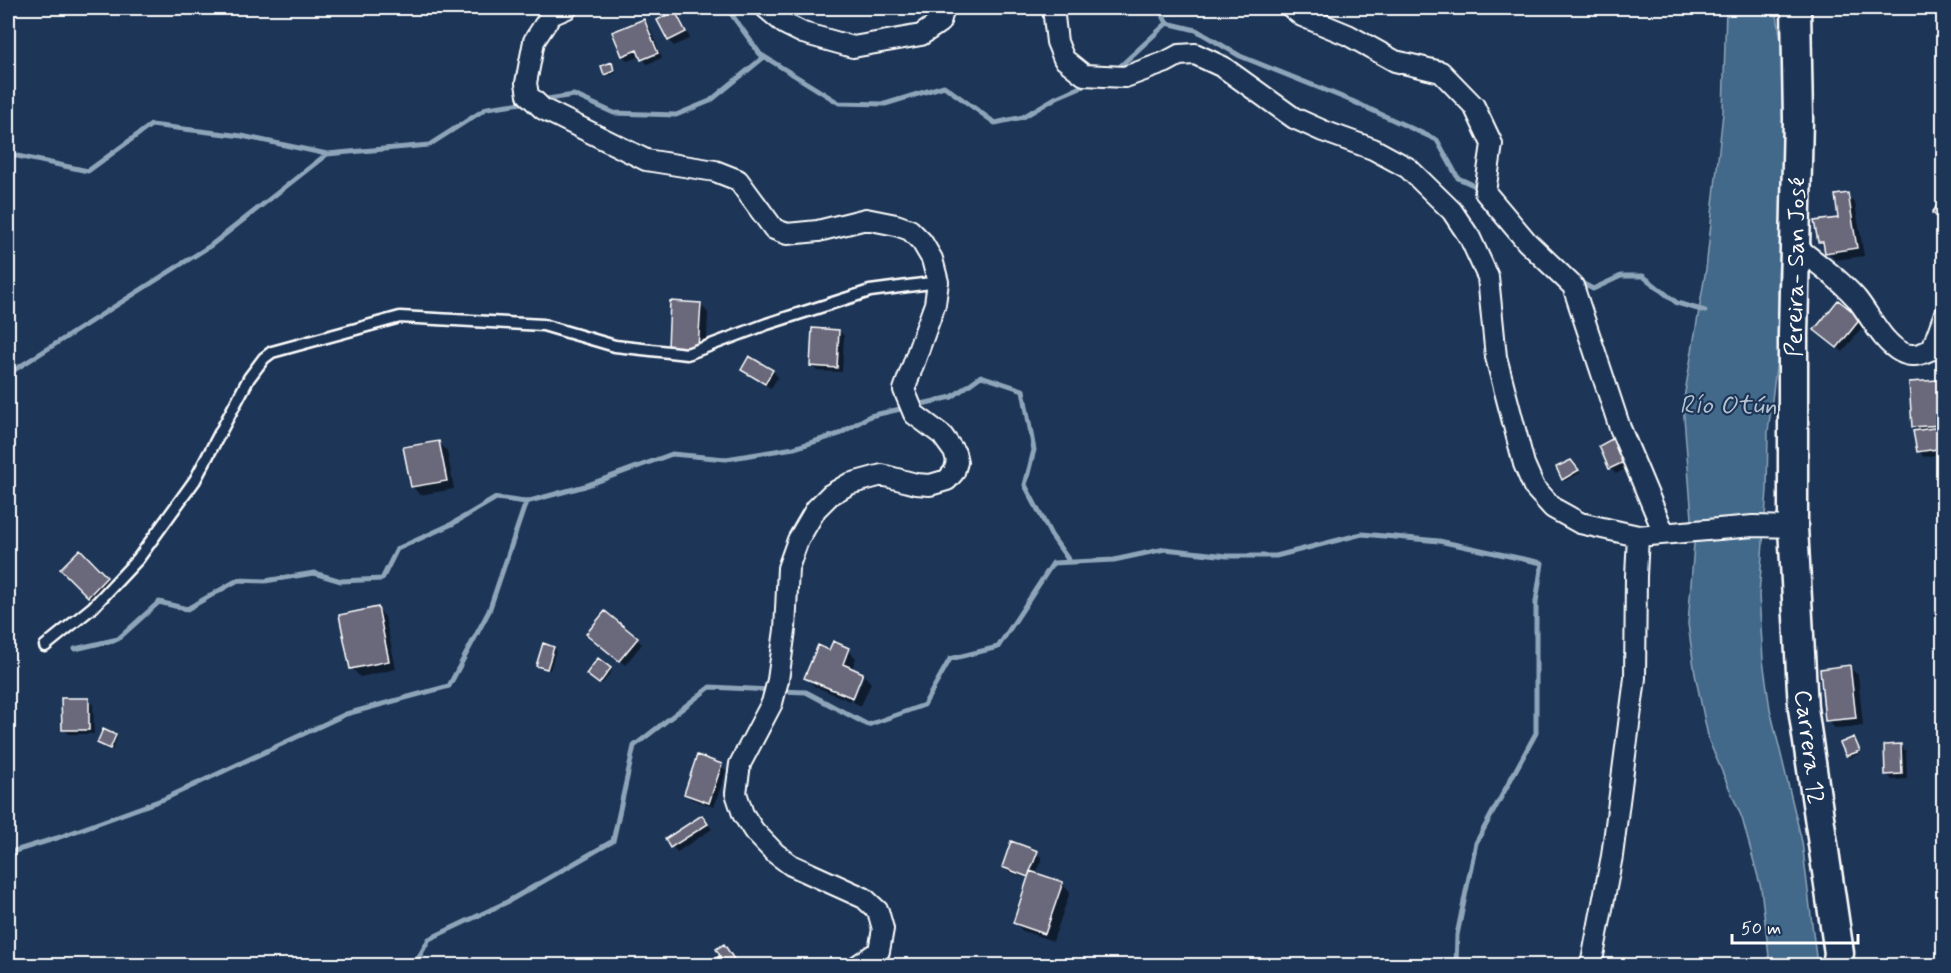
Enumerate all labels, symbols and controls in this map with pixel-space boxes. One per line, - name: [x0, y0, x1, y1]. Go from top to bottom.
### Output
- street label: Pereira- San José: [1779, 177, 1814, 357]
- water label: Río Otún: [1679, 389, 1777, 423]
- street label: Carrera 12: [1786, 688, 1831, 806]
- scale bar: [1732, 907, 1858, 945]
- text: 50 m: [1741, 917, 1781, 941]

